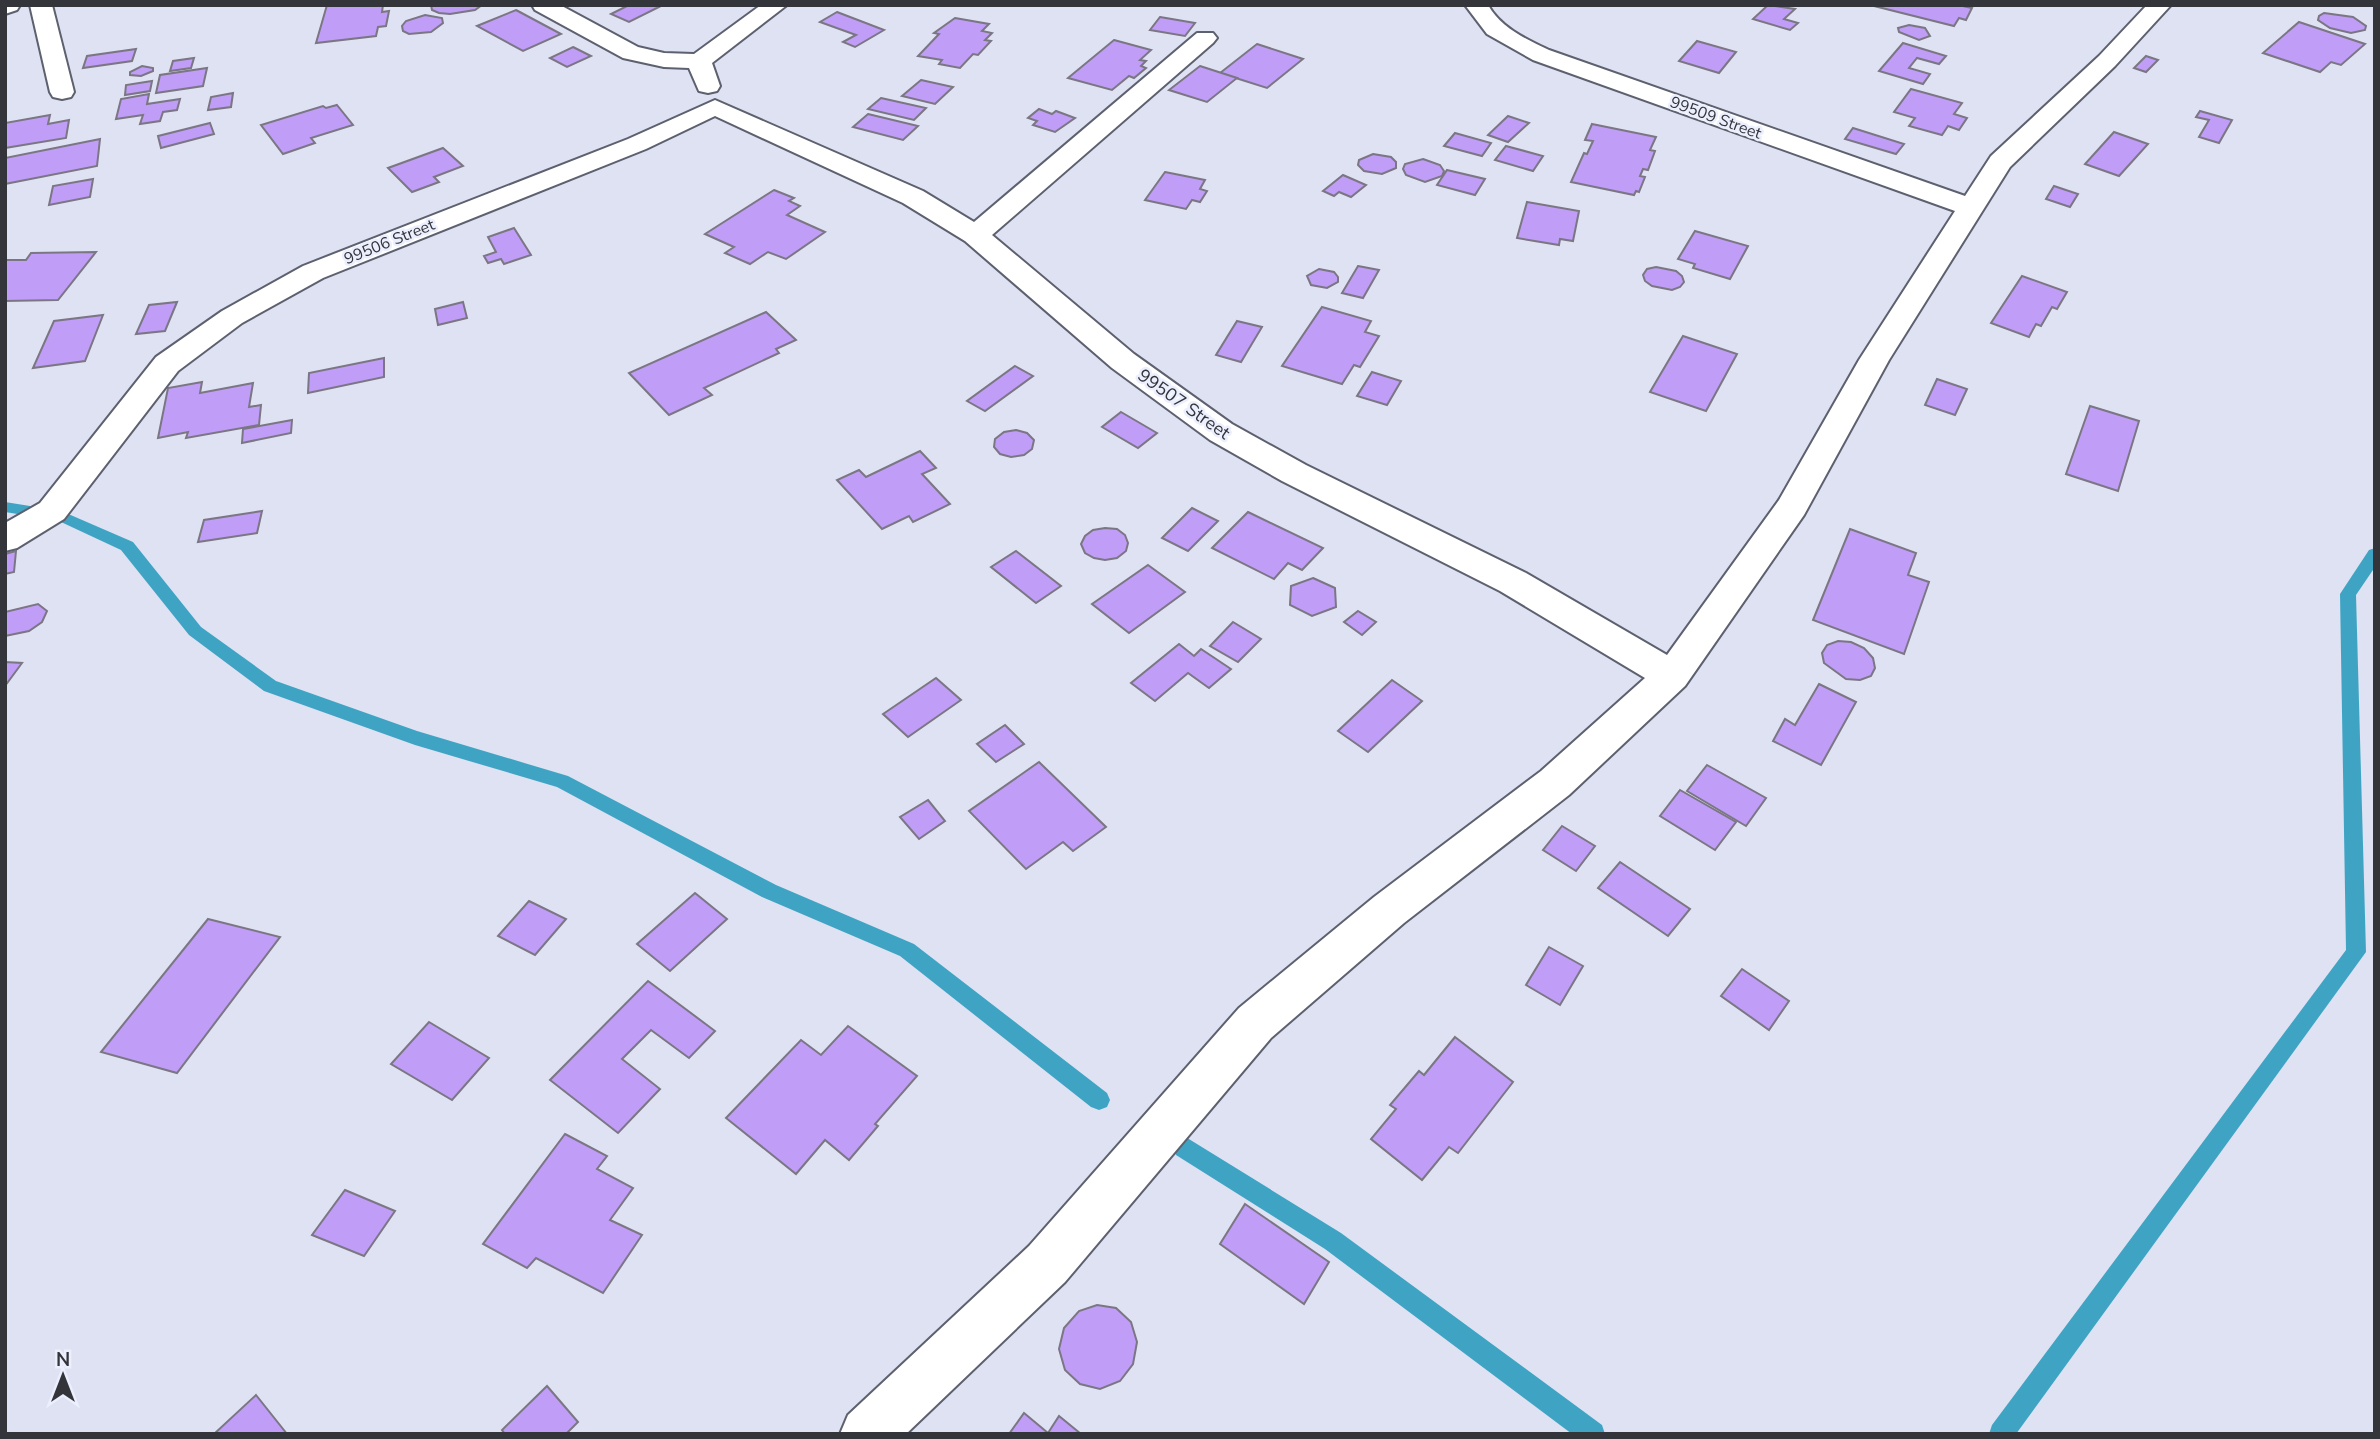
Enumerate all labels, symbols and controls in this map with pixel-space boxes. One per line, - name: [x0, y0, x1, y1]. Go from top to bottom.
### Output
- street label: 99509 Street: [1667, 91, 1765, 145]
- street label: 99506 Street: [341, 214, 438, 270]
- street label: 99507 Street: [1133, 363, 1236, 445]
- north arrow: [28, 1341, 98, 1411]
- text: N: [56, 1347, 70, 1373]

